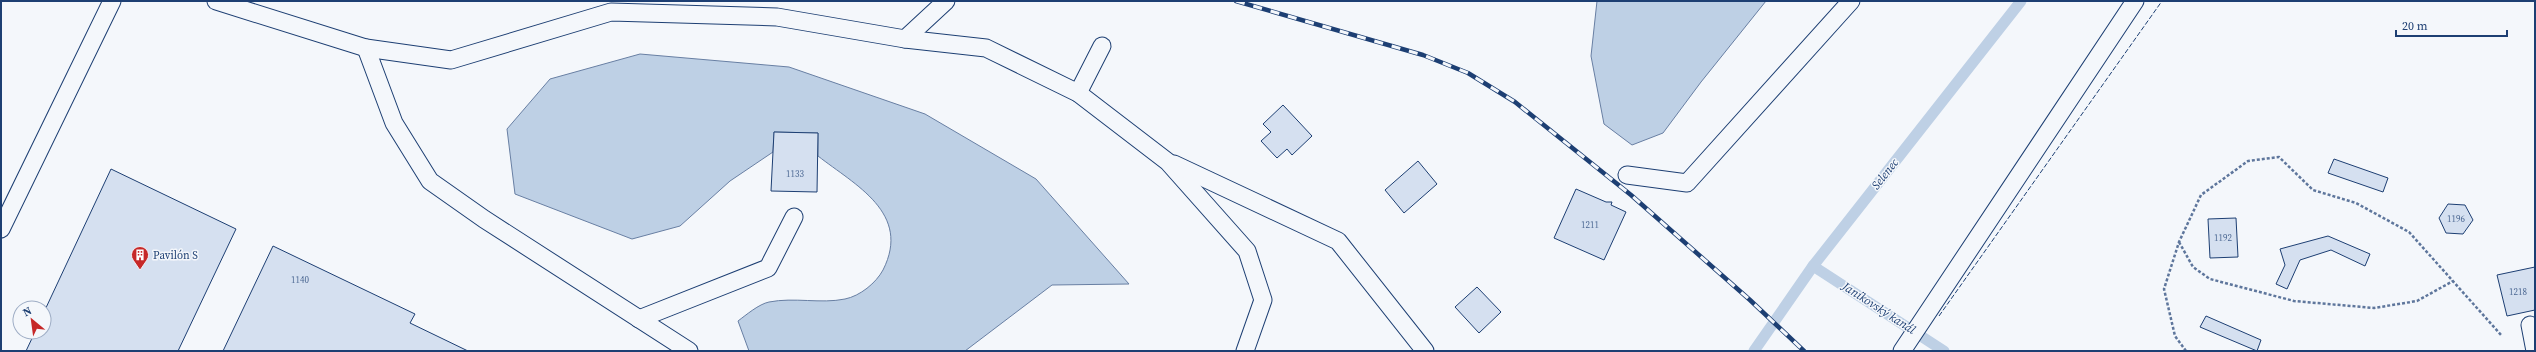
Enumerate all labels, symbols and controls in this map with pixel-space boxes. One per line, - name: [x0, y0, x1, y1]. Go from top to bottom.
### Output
- scale bar: [2396, 12, 2507, 38]
- text: 20 m: [2402, 18, 2428, 34]
- water label: Selenec: [1868, 155, 1902, 193]
- house number: 1133: [786, 168, 804, 180]
- house number: 1196: [2447, 213, 2465, 225]
- house number: 1211: [1581, 219, 1599, 231]
- house number: 1192: [2214, 232, 2232, 244]
- building icon: Pavilón S: [130, 245, 150, 270]
- place label: Pavilón S: [153, 248, 198, 263]
- house number: 1140: [291, 274, 309, 286]
- water label: Janíkovský kanál: [1838, 277, 1919, 338]
- house number: 1218: [2509, 286, 2527, 298]
- north arrow: [12, 300, 52, 340]
- text: N: [20, 303, 35, 320]

